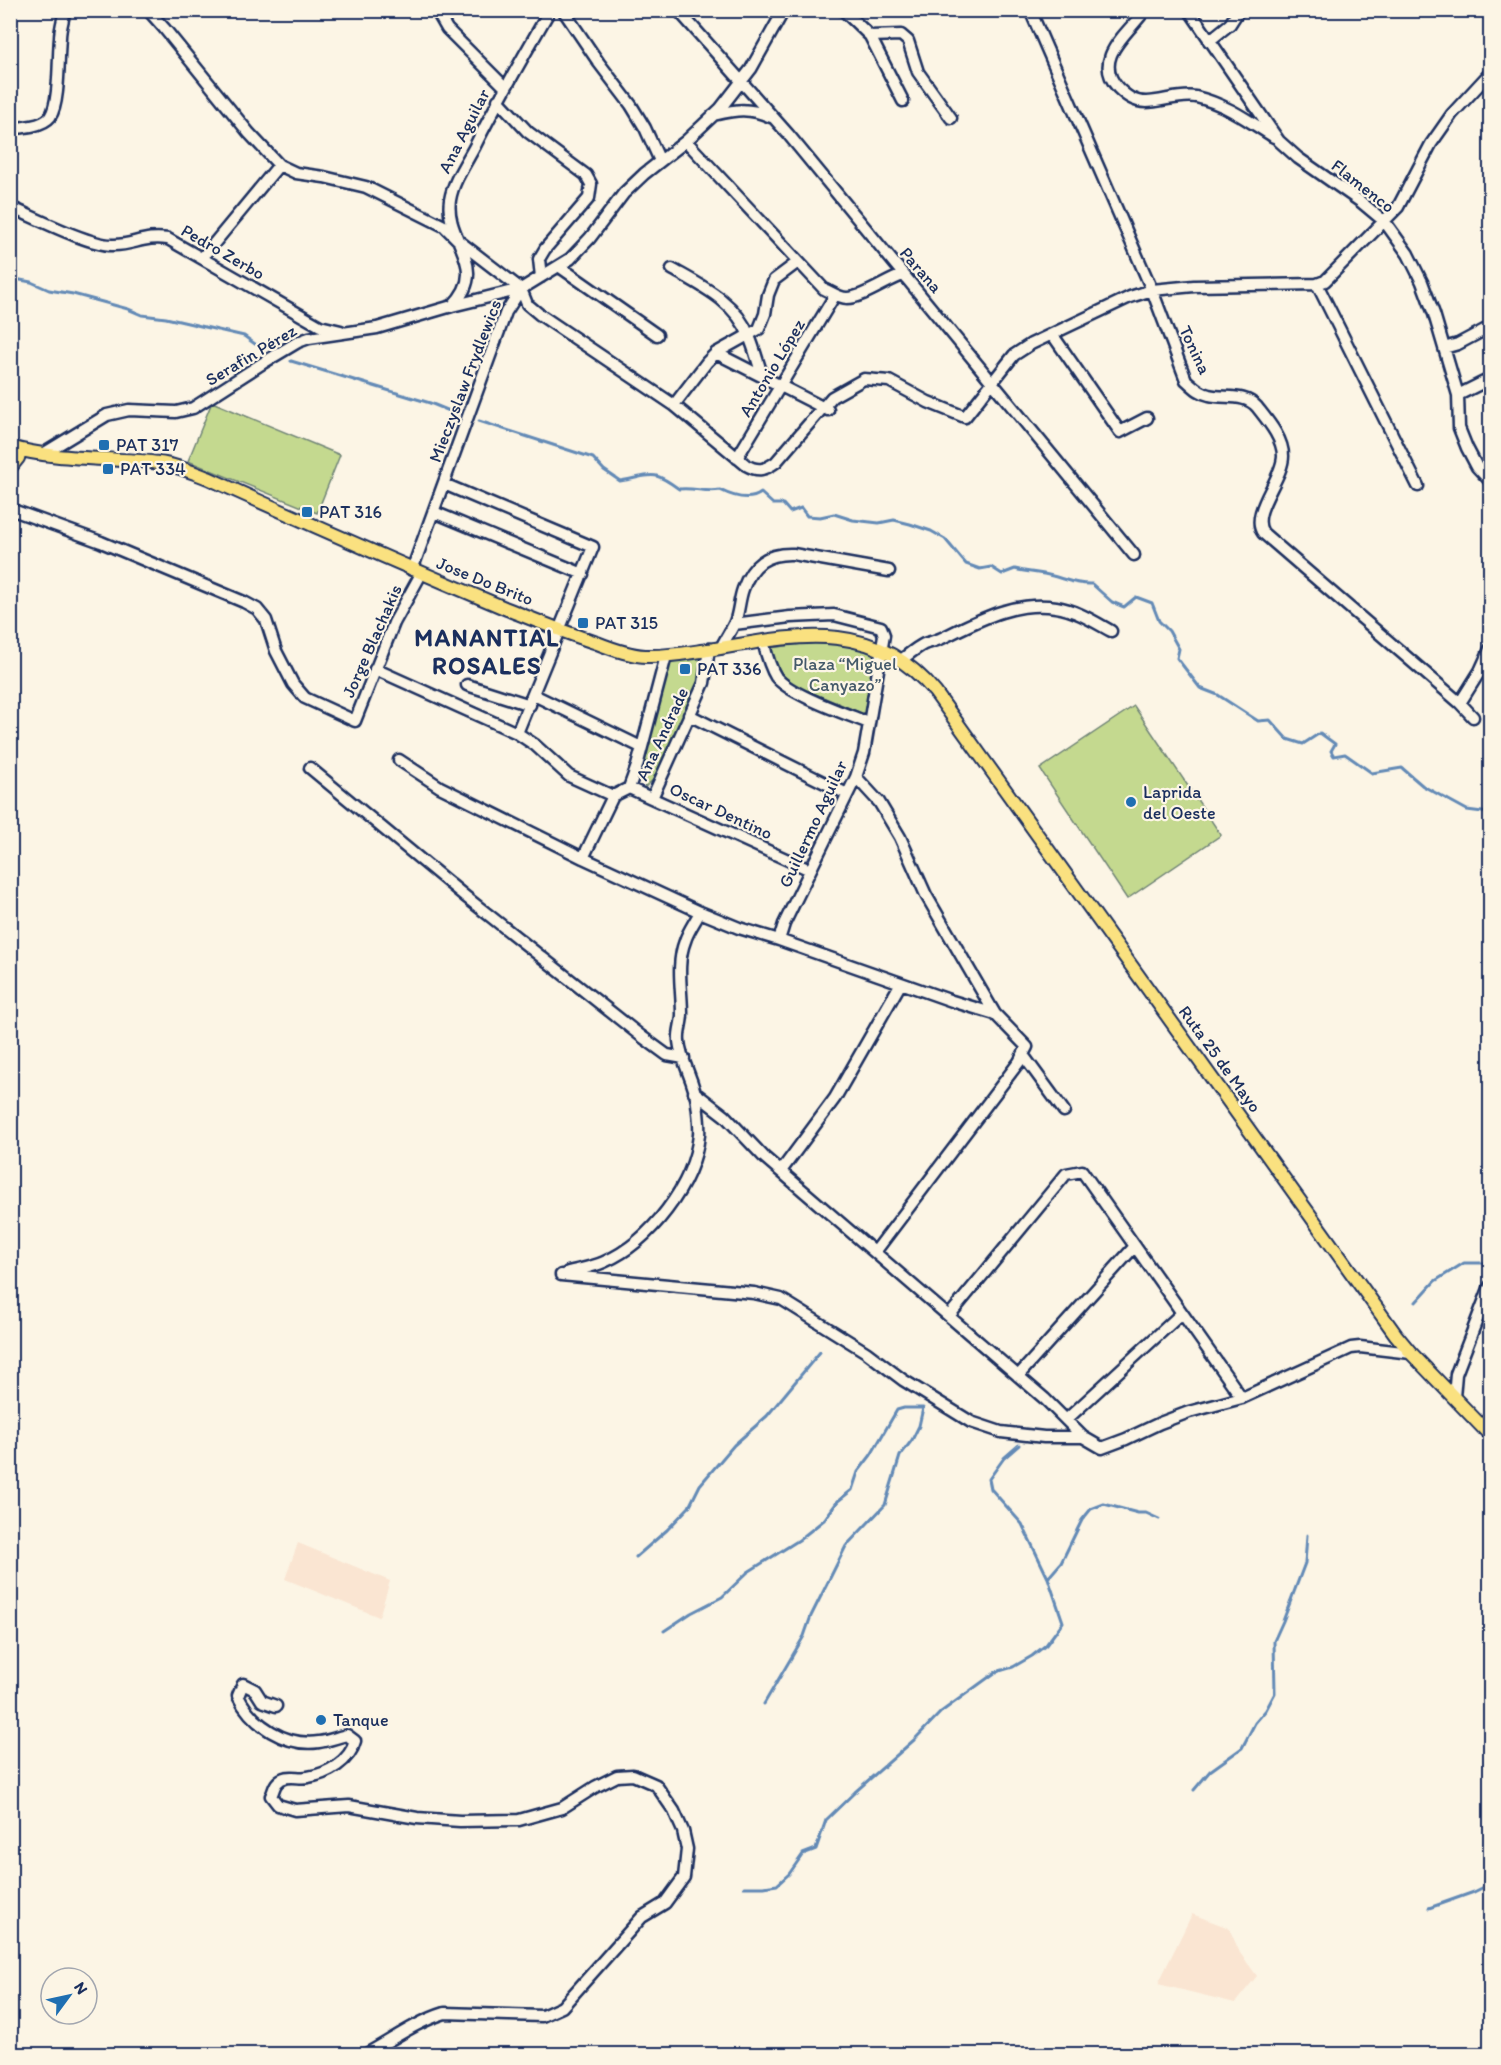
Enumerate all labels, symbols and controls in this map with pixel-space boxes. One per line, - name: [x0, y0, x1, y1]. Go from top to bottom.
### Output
- street label: Ana Aguilar: [433, 84, 495, 177]
- street label: Flamenco: [1327, 154, 1399, 218]
- street label: Pedro Zerbo: [177, 219, 269, 285]
- street label: Parana: [895, 242, 947, 298]
- street label: Mieczyslaw Frydlewics: [424, 296, 506, 466]
- street label: Antonio López: [734, 315, 810, 421]
- street label: Serafin Pérez: [202, 319, 301, 391]
- street label: Tonina: [1174, 322, 1216, 378]
- place label: PAT 317: [116, 434, 179, 456]
- marker: PAT 317: [97, 438, 111, 452]
- place label: PAT 334: [120, 458, 186, 480]
- marker: PAT 334: [101, 462, 115, 476]
- place label: PAT 316: [319, 501, 382, 523]
- marker: PAT 316: [300, 505, 314, 519]
- street label: Jose Do Brito: [433, 552, 537, 610]
- street label: Jorge Blachakis: [337, 581, 407, 701]
- place label: PAT 315: [595, 612, 658, 634]
- marker: PAT 315: [576, 616, 590, 630]
- district label: MANANTIAL ROSALES: [414, 623, 560, 680]
- park label: Plaza “Miguel Canyazo”: [793, 653, 897, 696]
- place label: PAT 336: [697, 658, 762, 680]
- marker: PAT 336: [678, 662, 692, 676]
- street label: Ana Andrade: [631, 684, 693, 784]
- street label: Guillermo Aguilar: [774, 756, 852, 891]
- street label: Oscar Dentino: [666, 778, 776, 844]
- place label: Laprida del Oeste: [1143, 781, 1216, 824]
- marker: Laprida del Oeste: [1124, 795, 1138, 809]
- street label: Ruta 25 de Mayo: [1174, 1001, 1266, 1117]
- place label: Tanque: [333, 1709, 389, 1731]
- marker: Tanque: [314, 1713, 328, 1727]
- north arrow: [39, 1966, 99, 2026]
- text: N: [70, 1978, 92, 1998]

